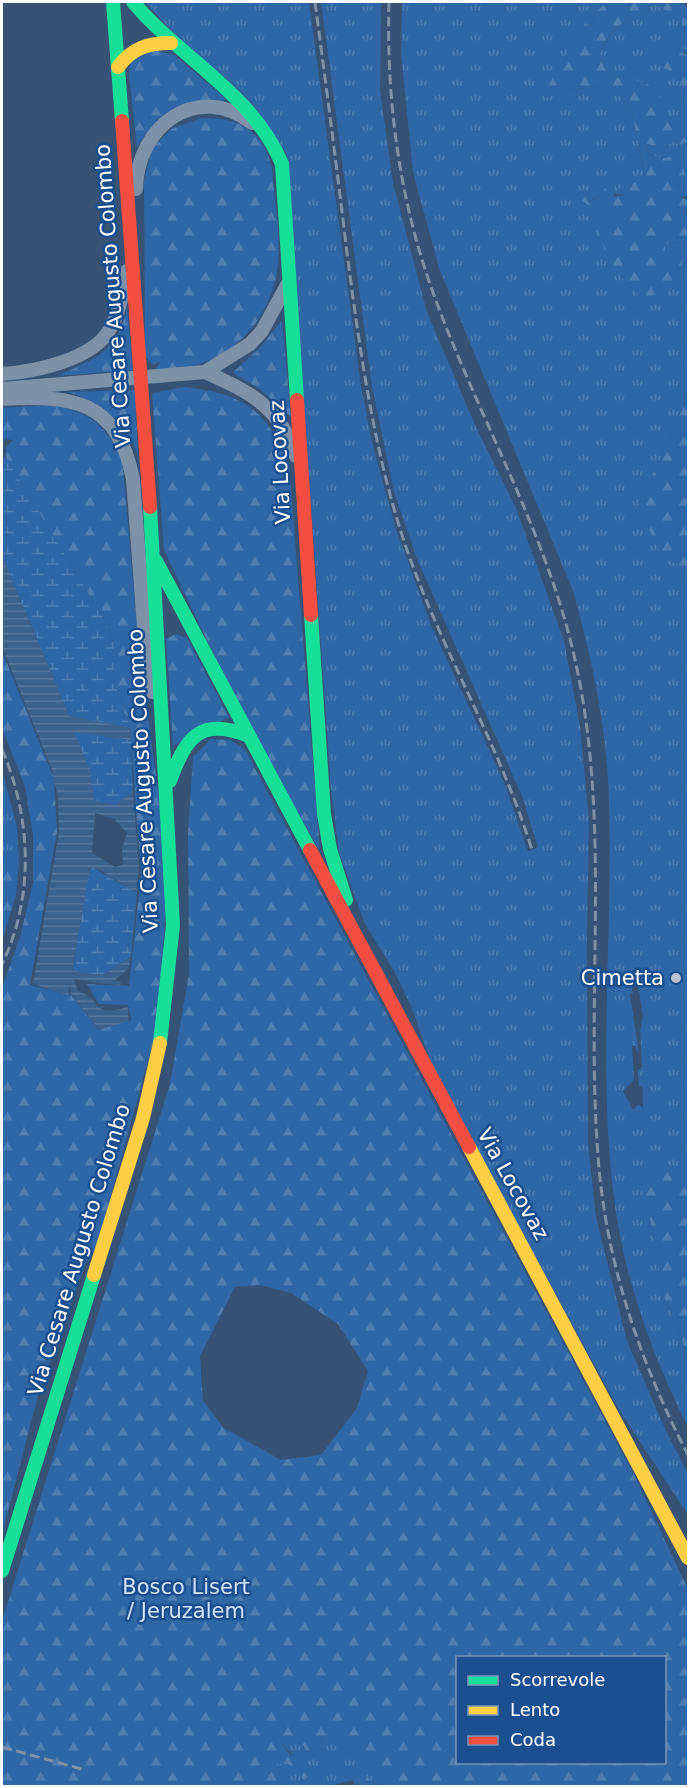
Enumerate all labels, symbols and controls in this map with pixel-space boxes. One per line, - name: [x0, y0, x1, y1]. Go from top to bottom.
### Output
- street label: Via Cesare Augusto Colombo: [90, 143, 136, 449]
- street label: Via Locovaz: [265, 399, 295, 525]
- street label: Via Cesare Augusto Colombo: [123, 628, 163, 934]
- place label: Cimetta: [581, 966, 664, 990]
- marker: Cimetta: [669, 971, 683, 985]
- street label: Via Cesare Augusto Colombo: [23, 1101, 135, 1399]
- street label: Via Locovaz: [472, 1124, 554, 1244]
- park label: Bosco Lisert / Jeruzalem: [122, 1575, 250, 1623]
- legend: [456, 1656, 666, 1764]
- text: Scorrevole: [510, 1669, 605, 1690]
- text: Lento: [510, 1699, 560, 1720]
- text: Coda: [510, 1729, 556, 1750]

